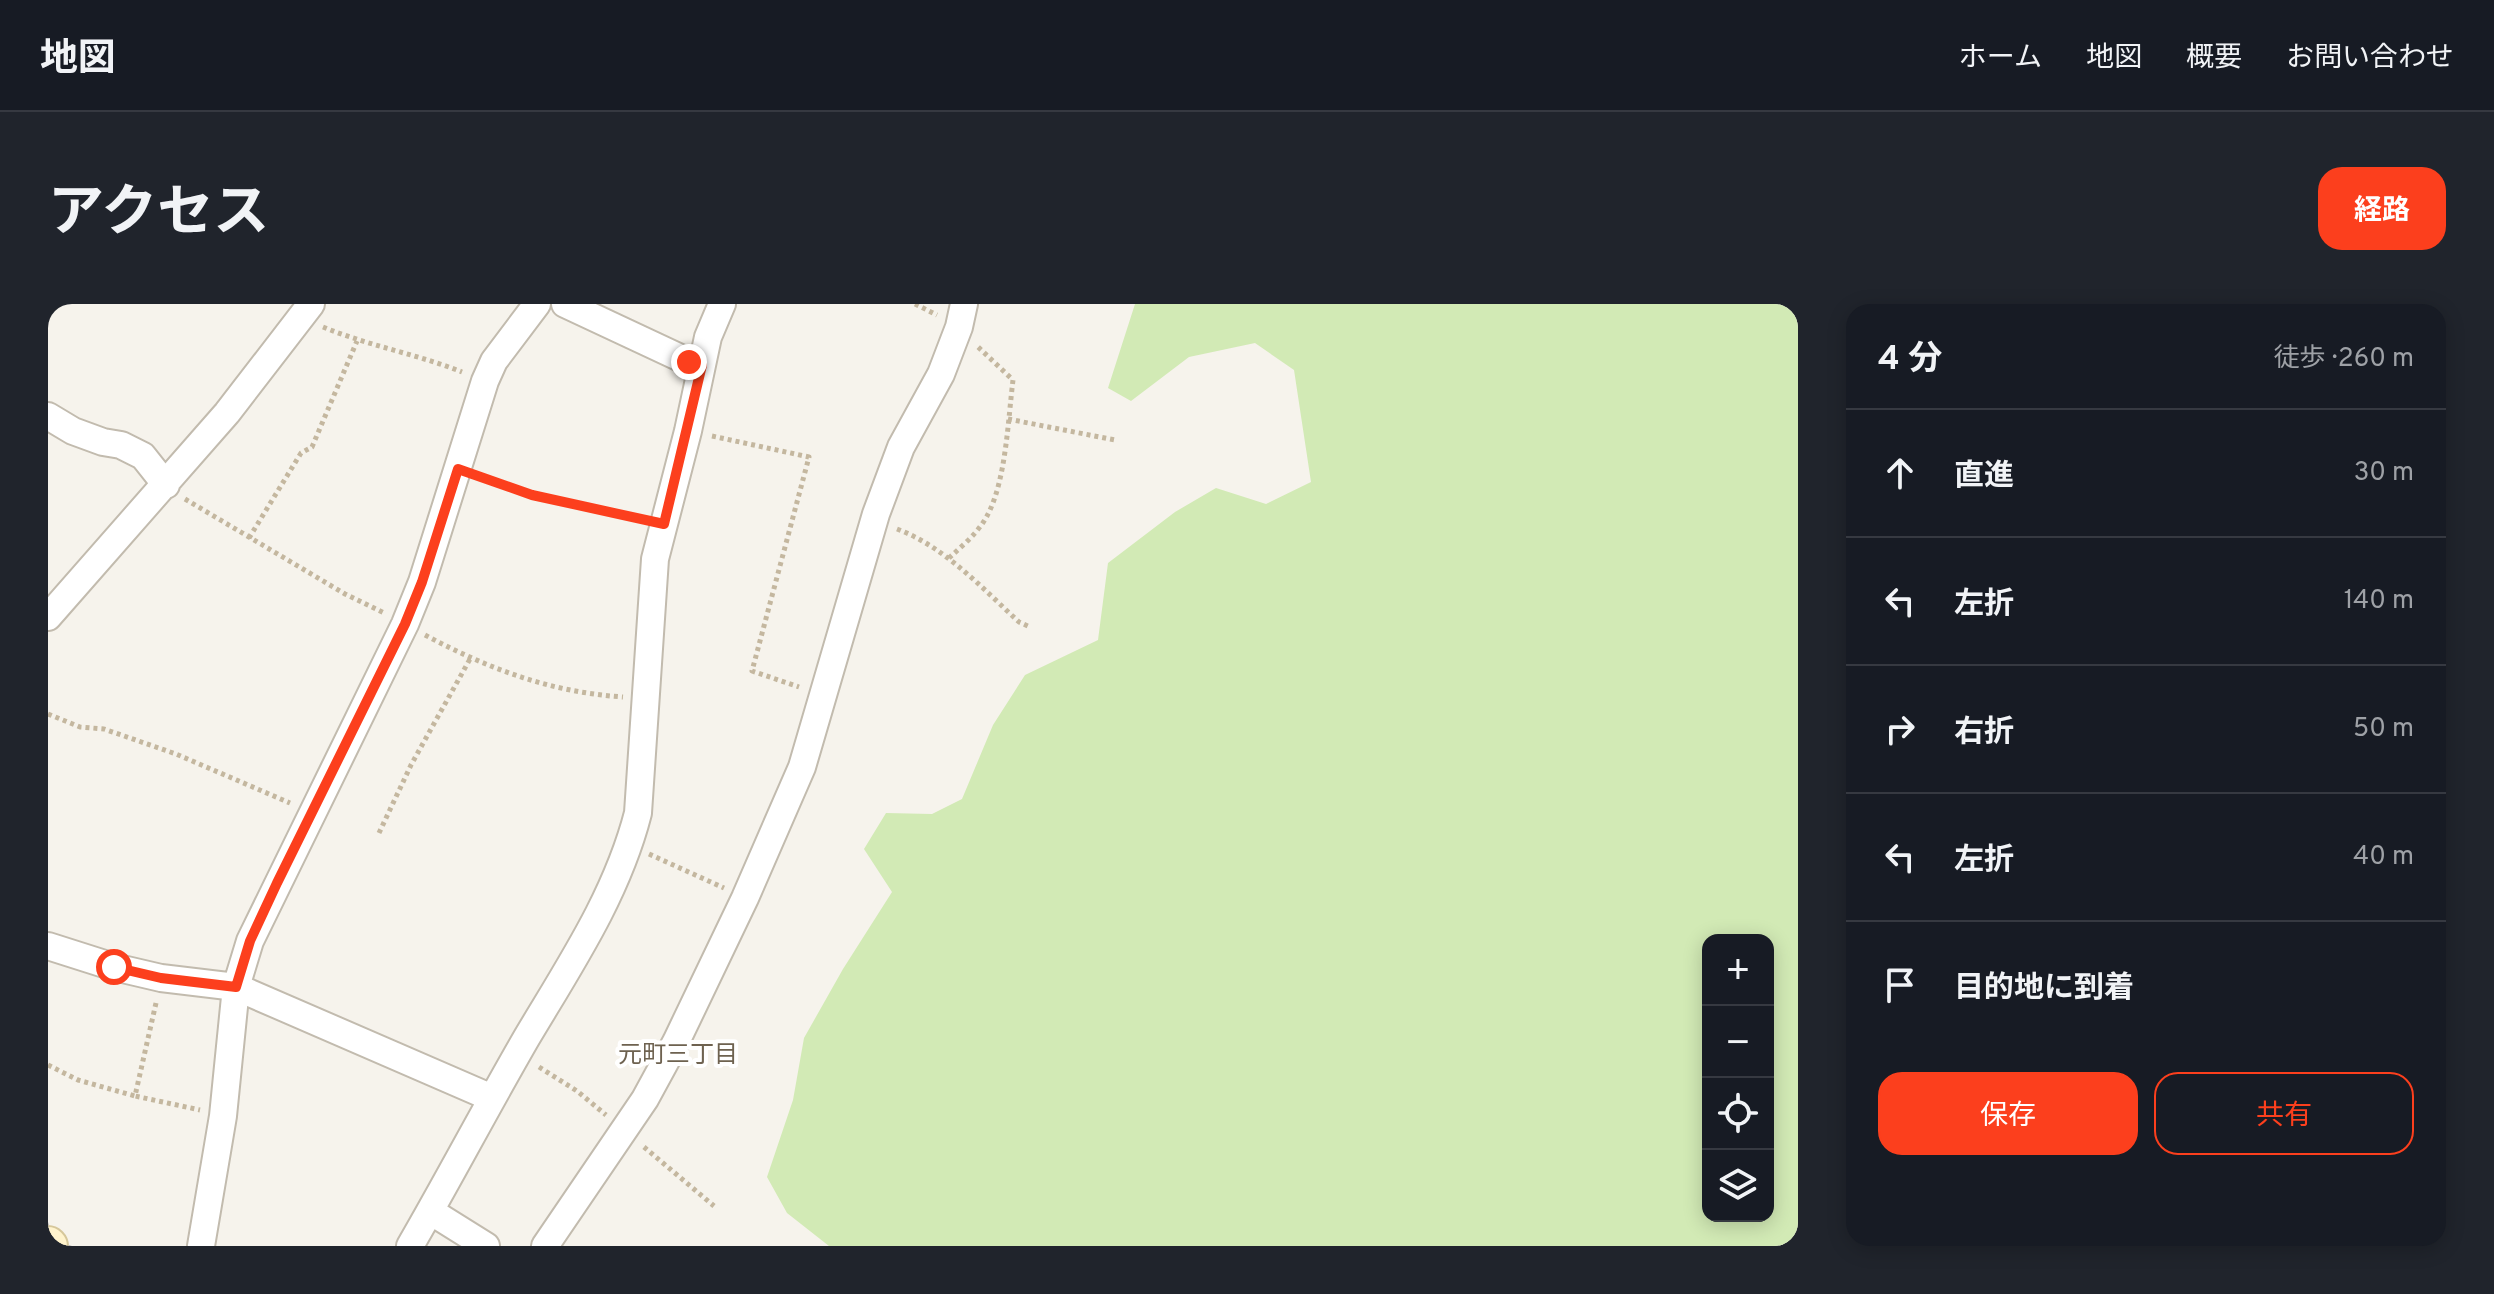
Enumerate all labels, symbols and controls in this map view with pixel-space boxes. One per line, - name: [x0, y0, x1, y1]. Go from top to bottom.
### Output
- text: 地図: [40, 36, 116, 85]
- text: ホーム: [1959, 41, 2042, 77]
- text: 地図: [2086, 41, 2142, 77]
- text: 概要: [2186, 41, 2242, 77]
- text: お問い合わせ: [2286, 41, 2454, 77]
- button: 経路: [2318, 167, 2446, 250]
- text: アクセス: [48, 181, 269, 251]
- text: 4 分: [1878, 339, 1942, 382]
- text: 徒歩 · 260 m: [2274, 343, 2414, 376]
- route end: [671, 344, 707, 380]
- icon: ahead: [1878, 451, 1922, 495]
- text: 30 m: [2354, 457, 2414, 490]
- text: 直進: [1954, 459, 2014, 496]
- icon: left: [1878, 579, 1922, 623]
- text: 140 m: [2344, 585, 2414, 618]
- text: 左折: [1954, 587, 2014, 624]
- icon: right: [1878, 707, 1922, 751]
- text: 50 m: [2353, 713, 2414, 746]
- text: 右折: [1954, 715, 2014, 752]
- icon: left: [1878, 835, 1922, 879]
- text: 40 m: [2353, 841, 2414, 874]
- text: 左折: [1954, 843, 2014, 880]
- map controls: [1702, 934, 1774, 1222]
- button: +: [1702, 934, 1774, 1006]
- route start: [96, 949, 132, 985]
- icon: arrive: [1878, 963, 1922, 1007]
- text: 目的地に到着: [1954, 971, 2134, 1008]
- button: −: [1702, 1006, 1774, 1078]
- district label: 元町三丁目: [618, 1041, 738, 1071]
- button: 保存: [1878, 1072, 2138, 1155]
- button: 共有: [2154, 1072, 2414, 1155]
- button: locate: [1702, 1078, 1774, 1150]
- button: layers: [1702, 1150, 1774, 1222]

